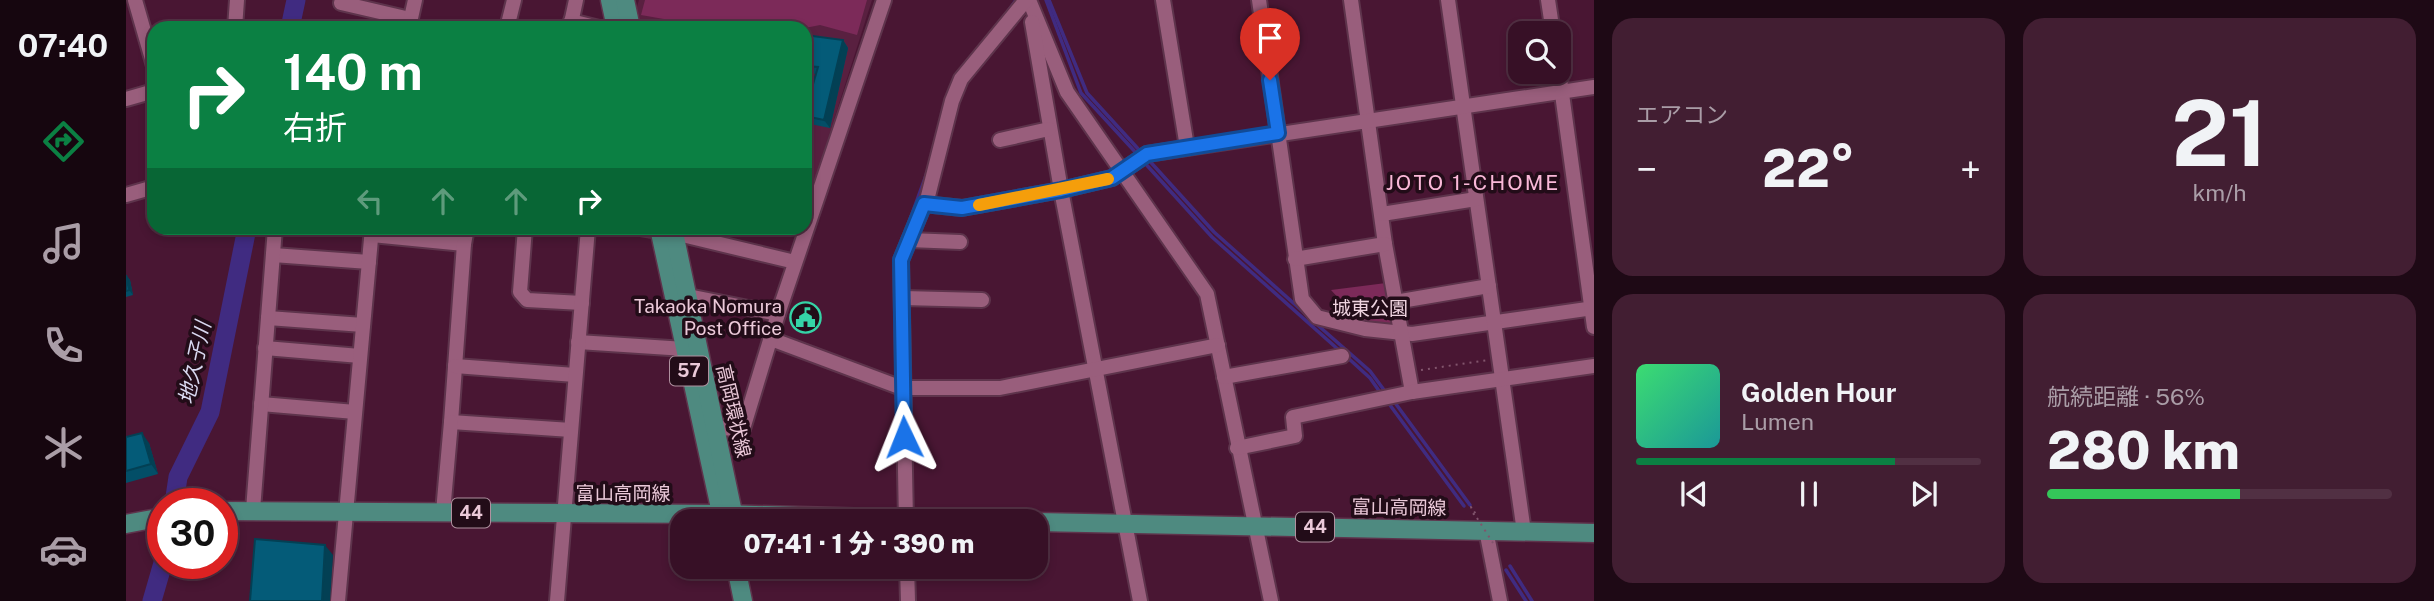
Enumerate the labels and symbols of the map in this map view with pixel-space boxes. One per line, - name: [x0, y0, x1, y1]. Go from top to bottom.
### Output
- pin: [1240, 8, 1300, 80]
- district label: JOTO 1-CHOME: [1386, 170, 1560, 195]
- place label: Takaoka Nomura Post Office: [634, 295, 782, 339]
- park label: 城東公園: [1332, 297, 1408, 319]
- public building icon: Takaoka Nomura Post Office: [788, 300, 822, 334]
- water label: 地久子川: [174, 317, 216, 407]
- road number: 57: [670, 356, 708, 386]
- street label: 高岡環状線: [713, 362, 755, 460]
- position arrow: [867, 400, 941, 474]
- street label: 富山高岡線: [575, 482, 671, 504]
- speed limit sign: 30: [147, 488, 238, 579]
- street label: 富山高岡線: [1351, 495, 1447, 519]
- road number: 44: [452, 499, 490, 528]
- road number: 44: [1296, 512, 1334, 542]

